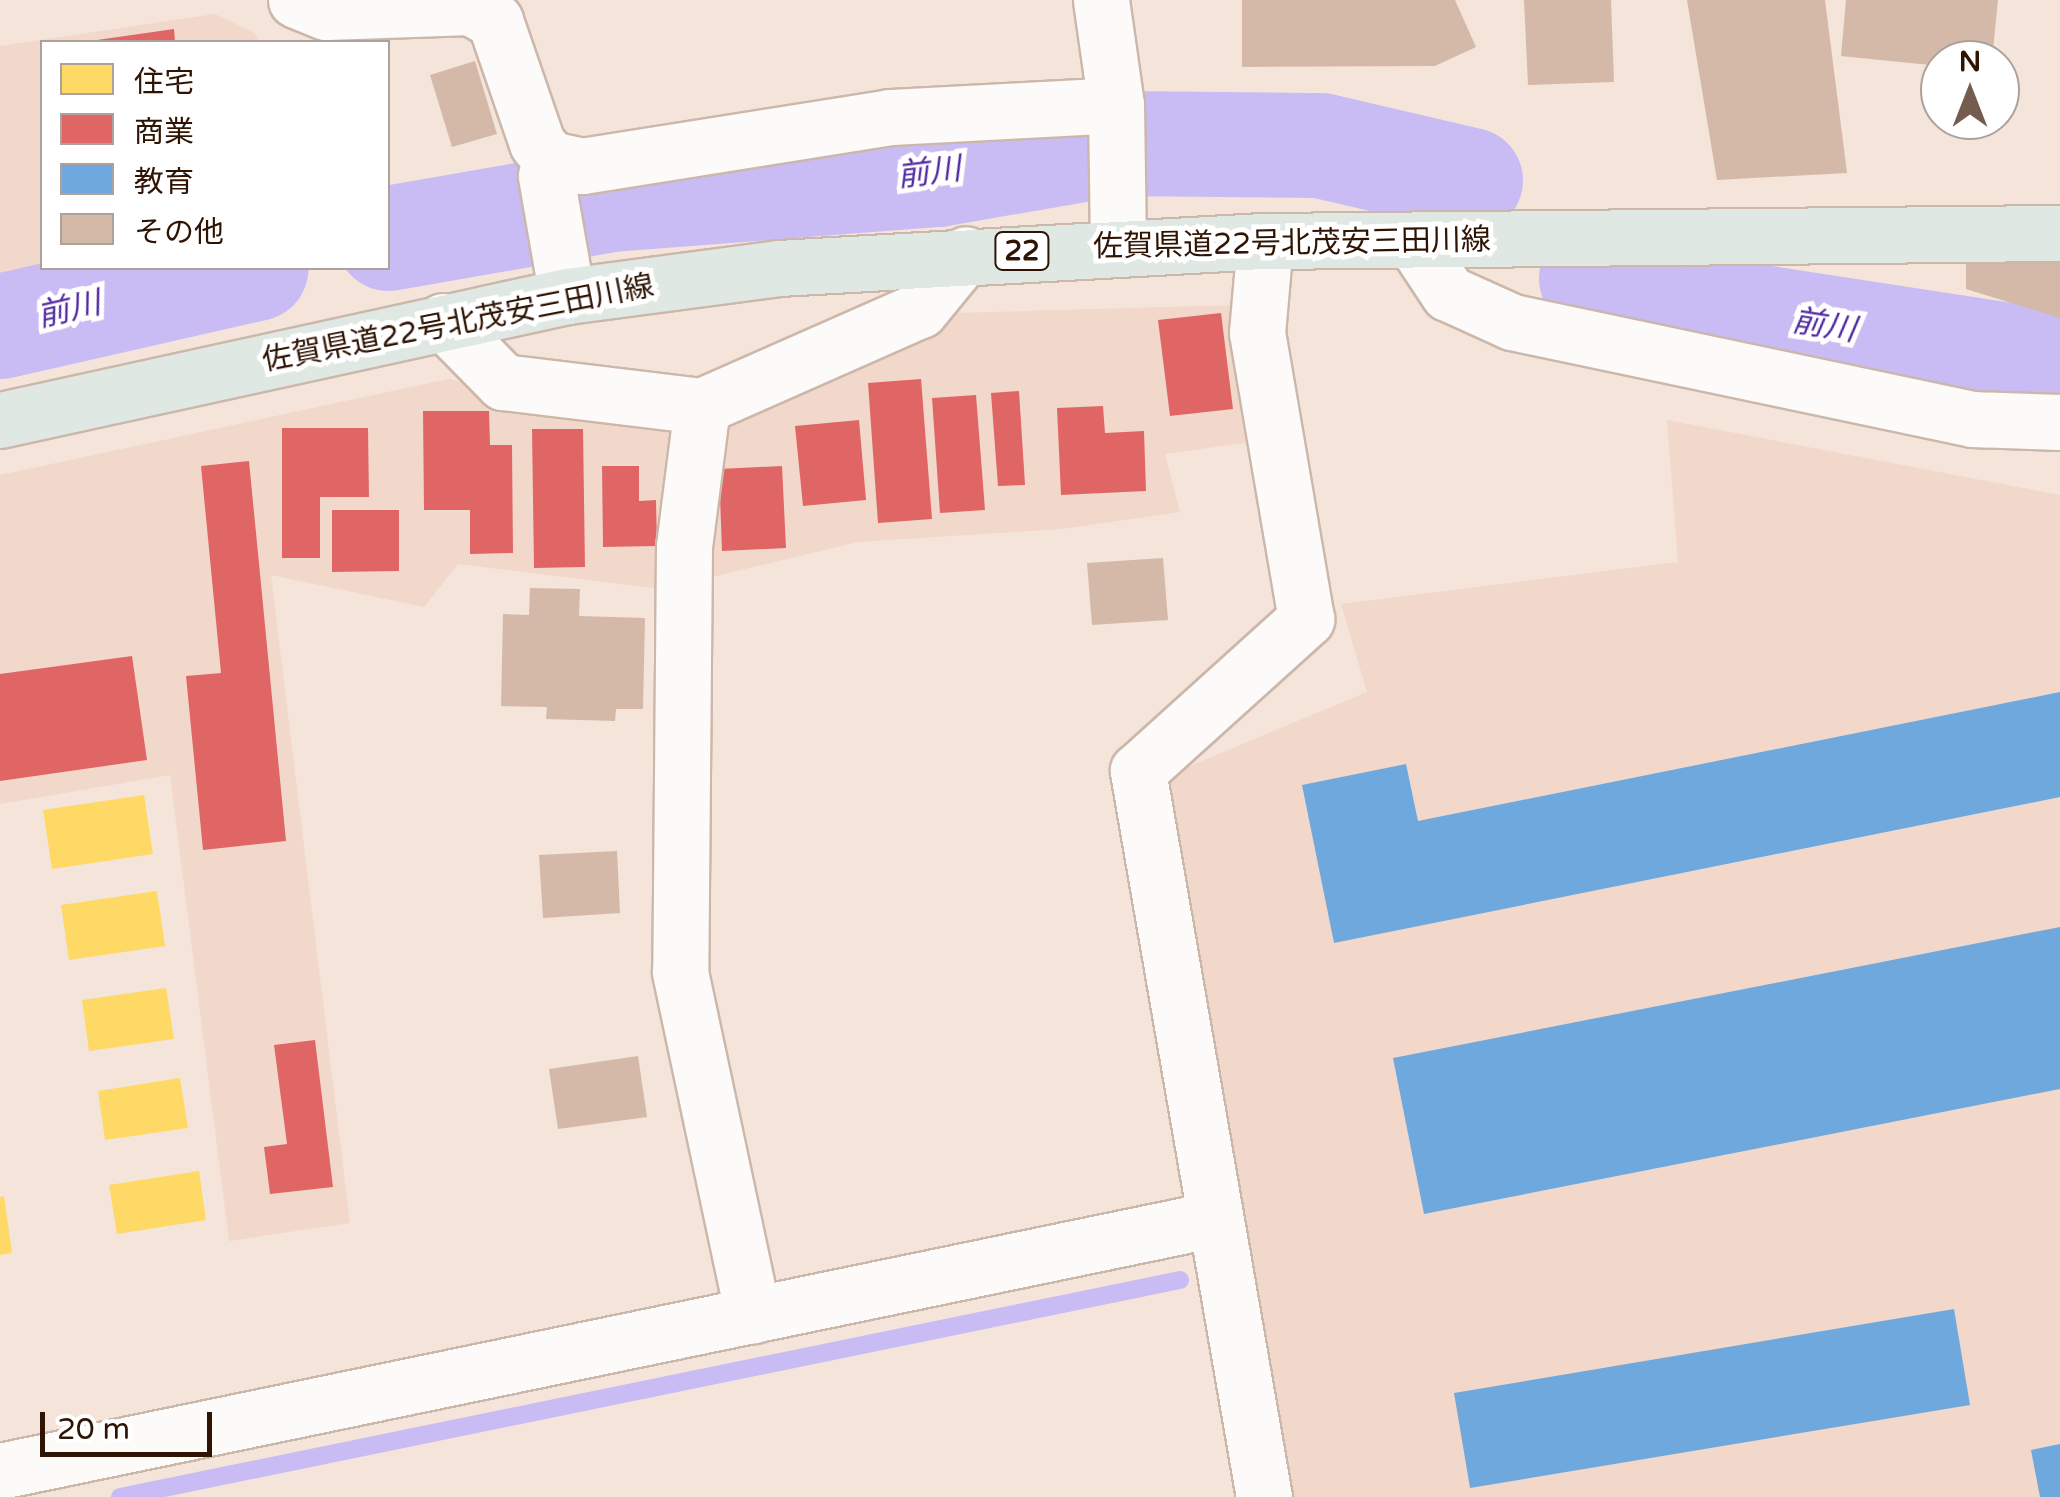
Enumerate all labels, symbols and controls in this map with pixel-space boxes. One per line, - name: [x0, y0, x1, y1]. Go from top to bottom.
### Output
- legend: [40, 40, 390, 270]
- north arrow: [1920, 40, 2020, 140]
- text: N: [1959, 45, 1981, 79]
- text: 住宅: [134, 64, 194, 101]
- text: 商業: [134, 114, 194, 151]
- water label: 前川: [895, 150, 963, 196]
- text: 教育: [134, 164, 194, 201]
- text: その他: [134, 214, 224, 251]
- street label: 佐賀県道22号北茂安三田川線: [1093, 223, 1491, 265]
- road number: 22: [992, 228, 1052, 274]
- street label: 佐賀県道22号北茂安三田川線: [259, 268, 657, 380]
- water label: 前川: [34, 284, 104, 336]
- water label: 前川: [1789, 302, 1859, 350]
- scale bar: [45, 1392, 218, 1454]
- text: 20 m: [57, 1411, 130, 1448]

